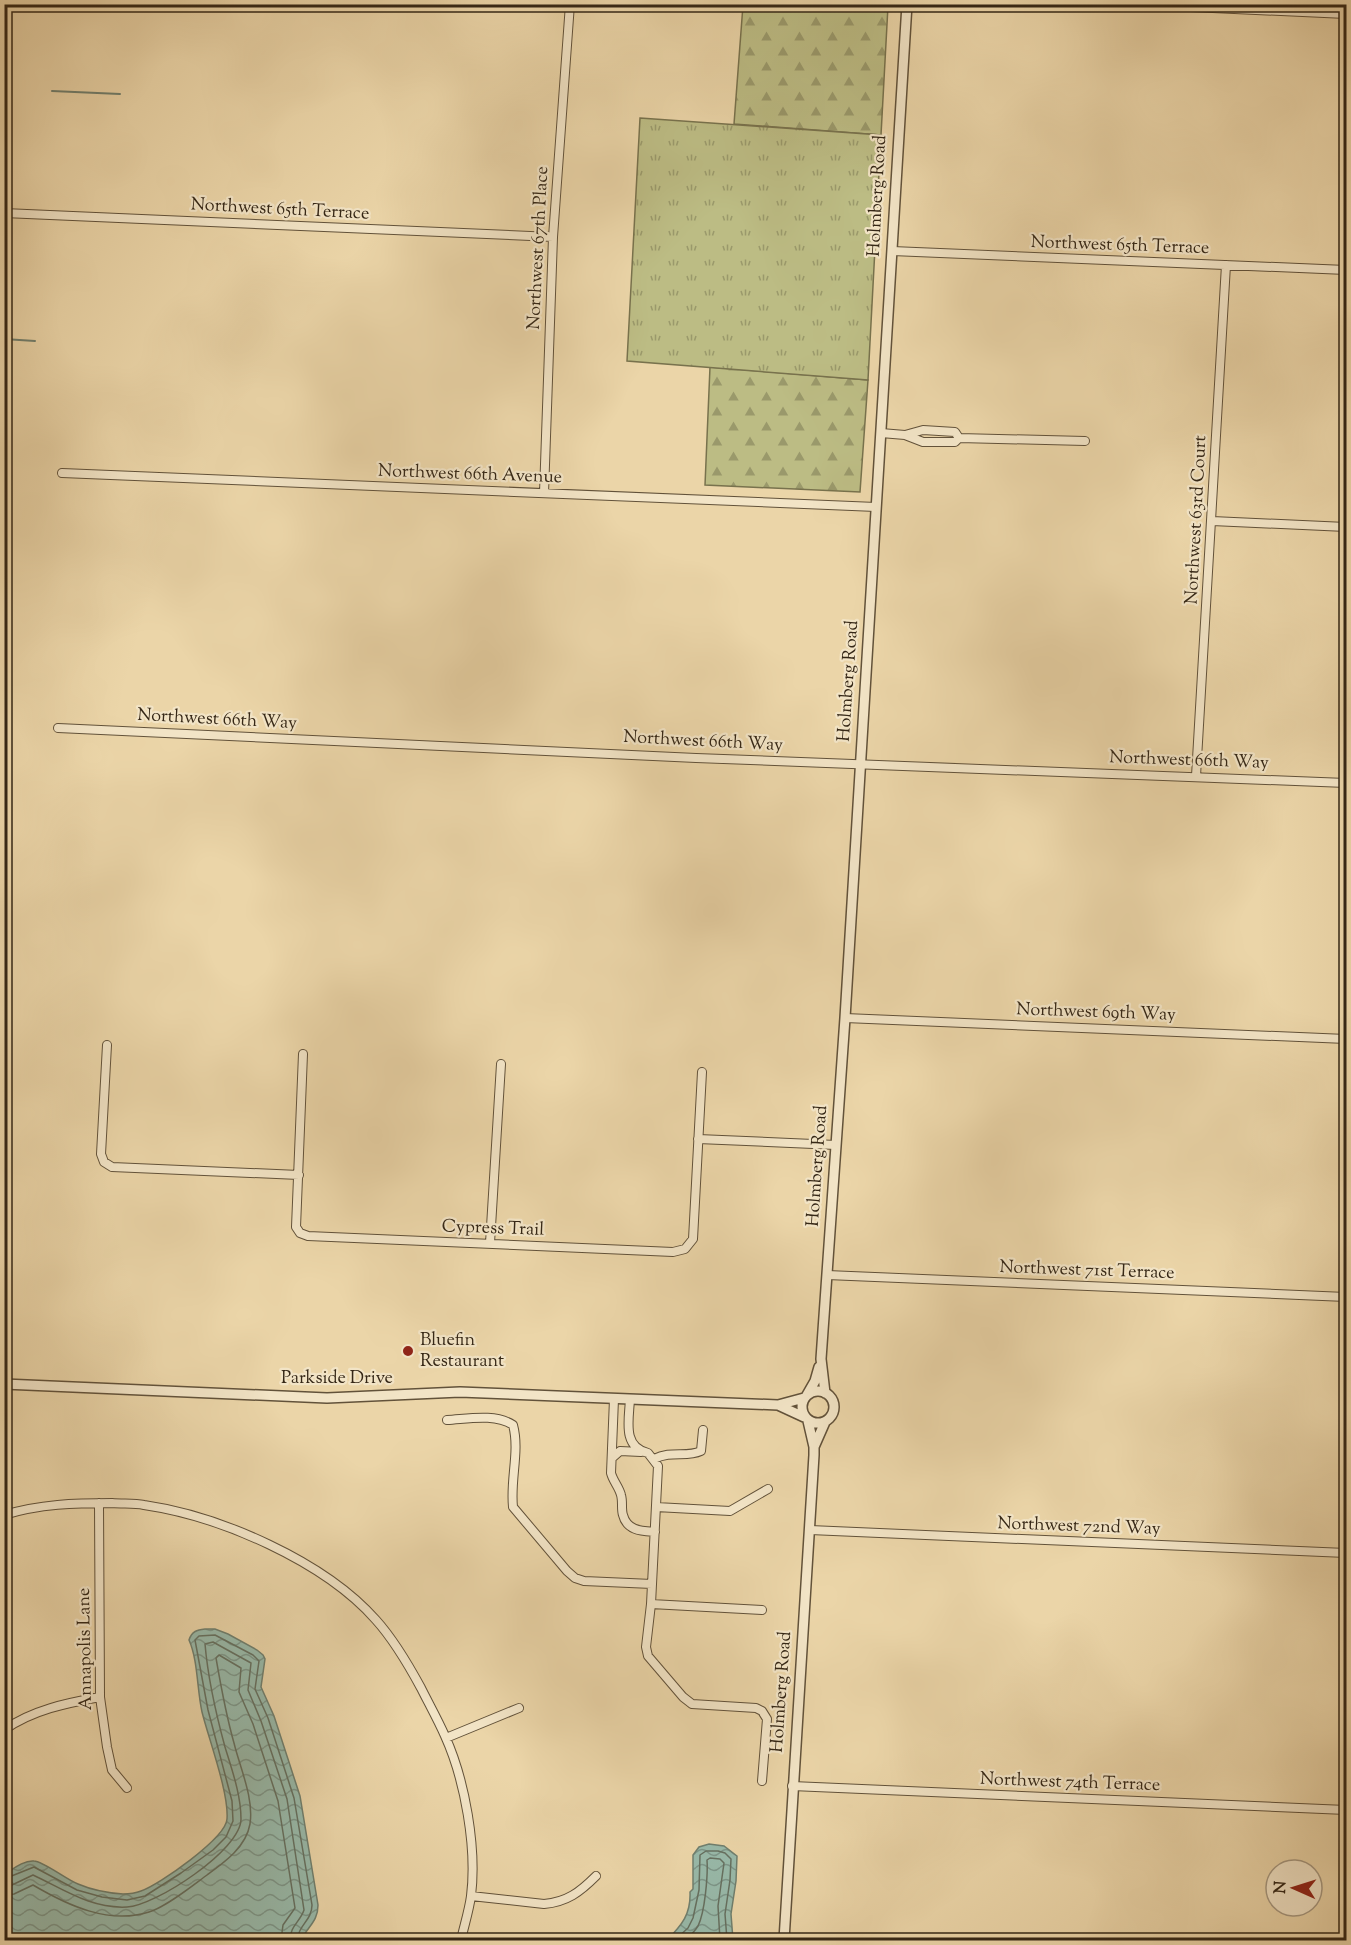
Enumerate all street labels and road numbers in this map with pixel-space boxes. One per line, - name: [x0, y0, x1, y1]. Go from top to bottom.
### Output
- street label: Holmberg Road: [862, 135, 894, 257]
- street label: Northwest 67th Place: [522, 165, 556, 331]
- street label: Northwest 65th Terrace: [190, 192, 370, 228]
- street label: Northwest 65th Terrace: [1030, 230, 1210, 262]
- street label: Northwest 63rd Court: [1180, 435, 1214, 605]
- street label: Northwest 66th Avenue: [378, 459, 562, 491]
- street label: Holmberg Road: [832, 619, 866, 743]
- street label: Northwest 66th Way: [136, 703, 298, 737]
- street label: Northwest 66th Way: [622, 725, 784, 759]
- street label: Northwest 66th Way: [1109, 745, 1269, 777]
- street label: Northwest 69th Way: [1016, 997, 1176, 1029]
- street label: Holmberg Road: [801, 1104, 835, 1228]
- street label: Cypress Trail: [441, 1214, 545, 1244]
- street label: Northwest 71st Terrace: [999, 1255, 1175, 1287]
- street label: Parkside Drive: [281, 1366, 393, 1392]
- street label: Northwest 72nd Way: [997, 1511, 1161, 1543]
- street label: Annapolis Lane: [72, 1587, 100, 1711]
- street label: Holmberg Road: [765, 1630, 799, 1754]
- street label: Northwest 74th Terrace: [979, 1767, 1161, 1799]

